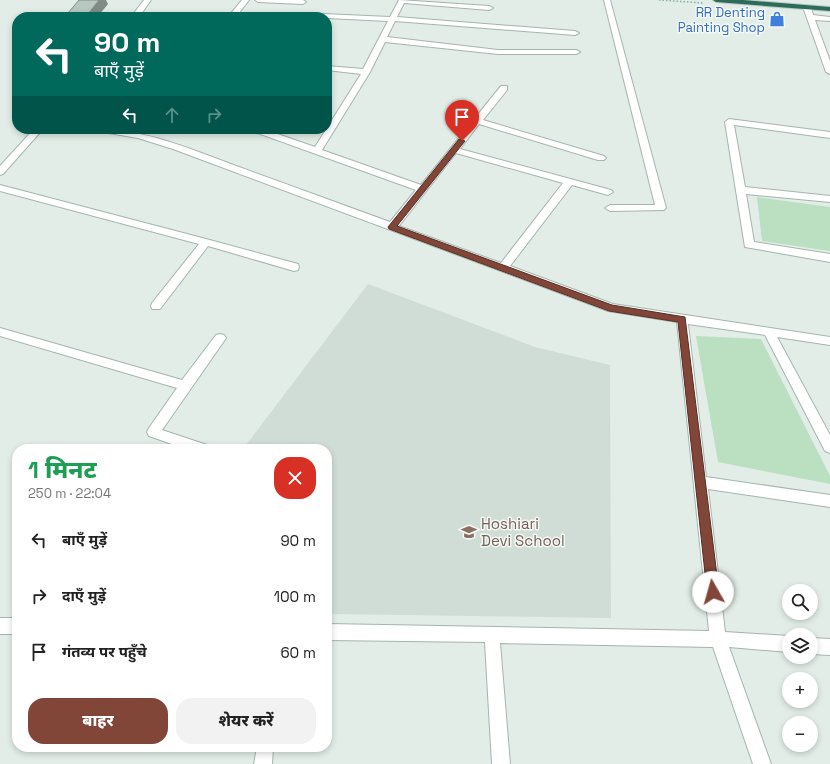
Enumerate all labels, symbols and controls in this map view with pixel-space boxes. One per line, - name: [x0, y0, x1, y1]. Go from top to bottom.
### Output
- place label: RR Denting Painting Shop: [678, 4, 765, 36]
- shop icon: RR Denting Painting Shop: [768, 10, 786, 28]
- text: 90 m: [94, 24, 160, 60]
- icon: left: [28, 28, 80, 80]
- text: बाएँ मुड़ें: [94, 59, 144, 82]
- pin: [445, 100, 479, 141]
- icon: left: [119, 104, 141, 126]
- icon: ahead: [161, 104, 183, 126]
- icon: right: [203, 104, 225, 126]
- icon: arrive: [451, 106, 473, 128]
- text: 1 मिनट: [28, 454, 97, 485]
- button: close: [274, 457, 316, 499]
- text: 250 m · 22:04: [28, 485, 111, 502]
- place label: Hoshiari Devi School: [481, 514, 565, 550]
- school or university icon: Hoshiari Devi School: [460, 523, 478, 541]
- icon: left: [28, 529, 50, 551]
- text: बाएँ मुड़ें: [62, 530, 107, 549]
- text: 90 m: [280, 531, 316, 550]
- position arrow: [692, 571, 734, 613]
- map controls: [782, 584, 818, 752]
- button: search: [782, 584, 818, 620]
- icon: right: [28, 585, 50, 607]
- text: दाएँ मुड़ें: [62, 586, 106, 605]
- text: 100 m: [274, 587, 316, 606]
- button: layers: [782, 628, 818, 664]
- icon: arrive: [28, 641, 50, 663]
- text: गंतव्य पर पहुँचे: [62, 642, 147, 661]
- text: 60 m: [280, 643, 316, 662]
- button: +: [782, 672, 818, 708]
- button: बाहर: [28, 698, 168, 744]
- button: शेयर करें: [176, 698, 316, 744]
- button: −: [782, 716, 818, 752]

